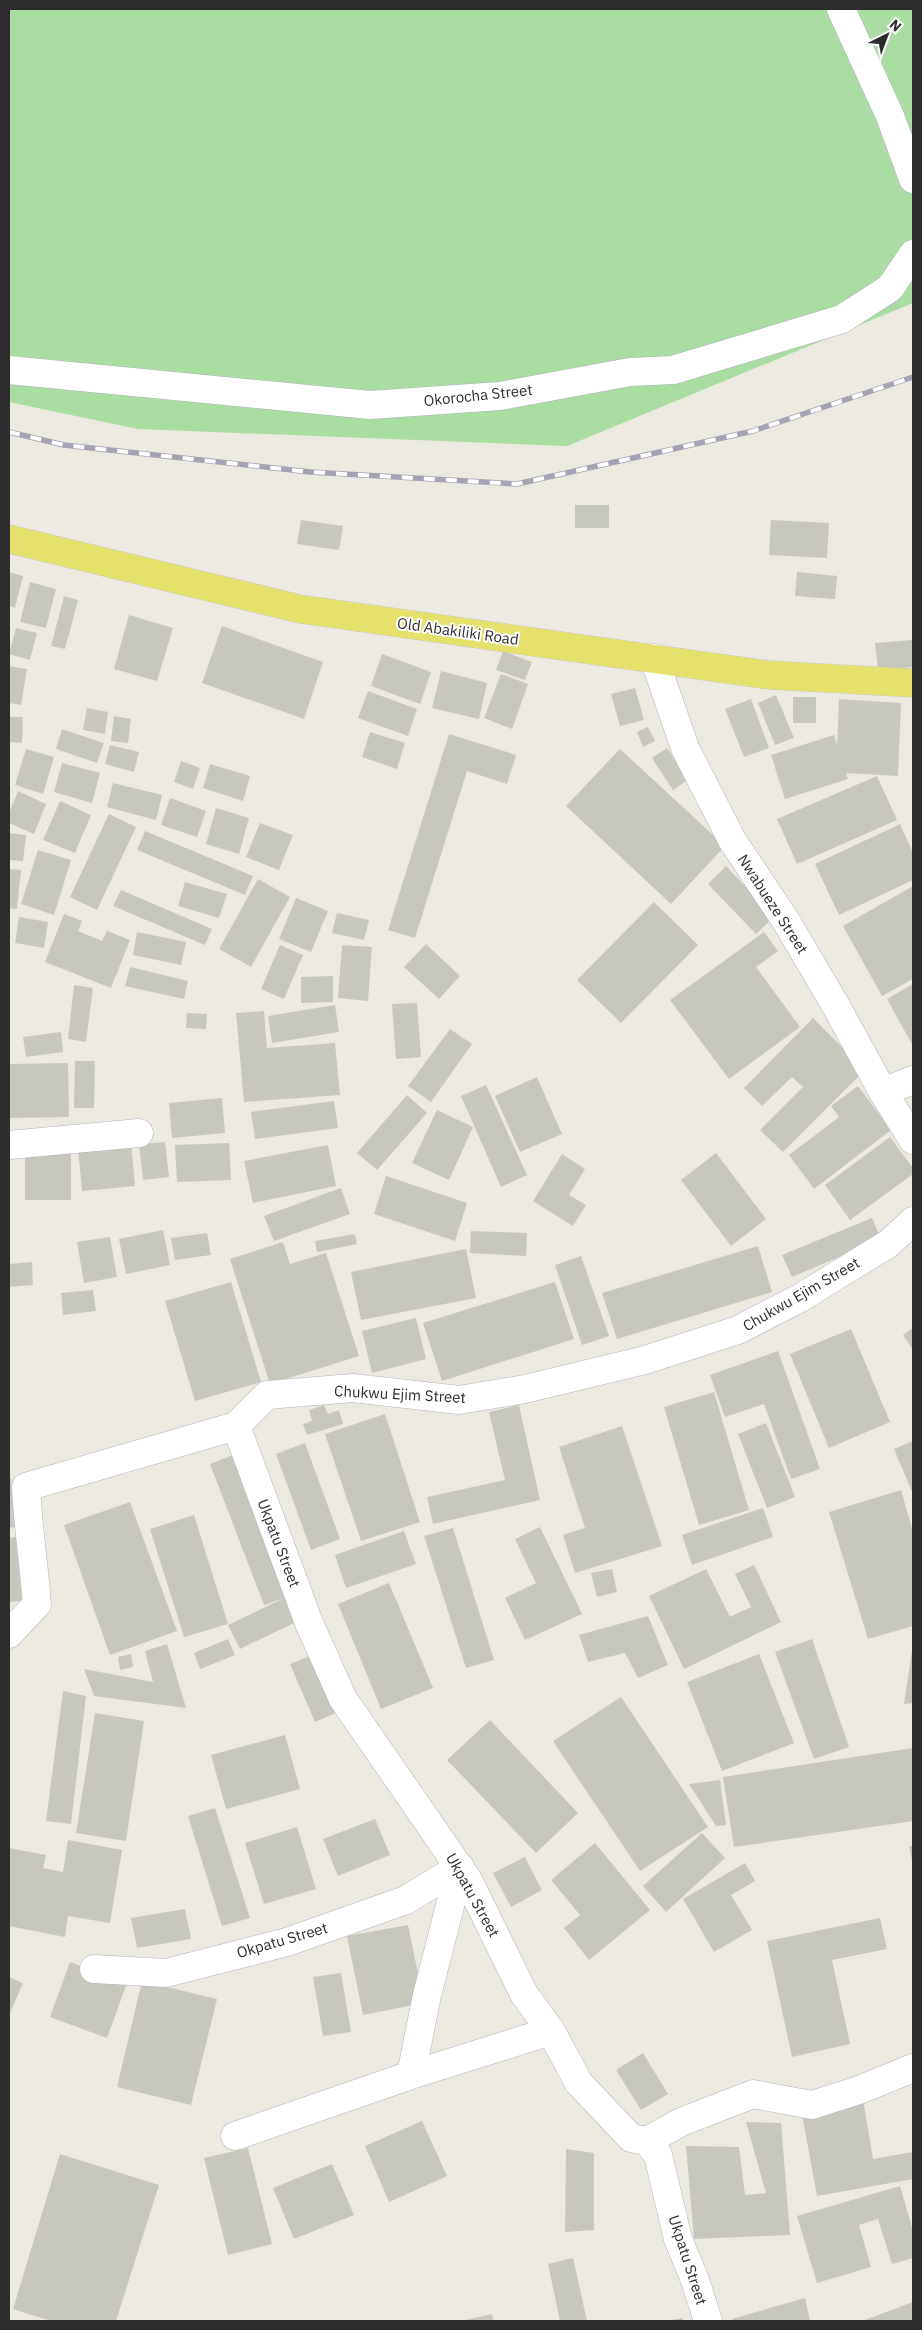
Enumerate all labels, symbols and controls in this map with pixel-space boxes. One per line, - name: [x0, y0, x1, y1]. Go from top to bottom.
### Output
- north arrow: [862, 10, 912, 60]
- text: N: [886, 15, 905, 35]
- street label: Okorocha Street: [423, 380, 533, 410]
- street label: Old Abakiliki Road: [396, 613, 520, 649]
- street label: Nwabueze Street: [734, 851, 812, 957]
- street label: Chukwu Ejim Street: [739, 1253, 863, 1335]
- street label: Chukwu Ejim Street: [334, 1381, 466, 1407]
- street label: Ukpatu Street: [253, 1496, 305, 1590]
- street label: Ukpatu Street: [442, 1850, 504, 1940]
- street label: Okpatu Street: [234, 1918, 330, 1962]
- street label: Ukpatu Street: [665, 2213, 711, 2307]

